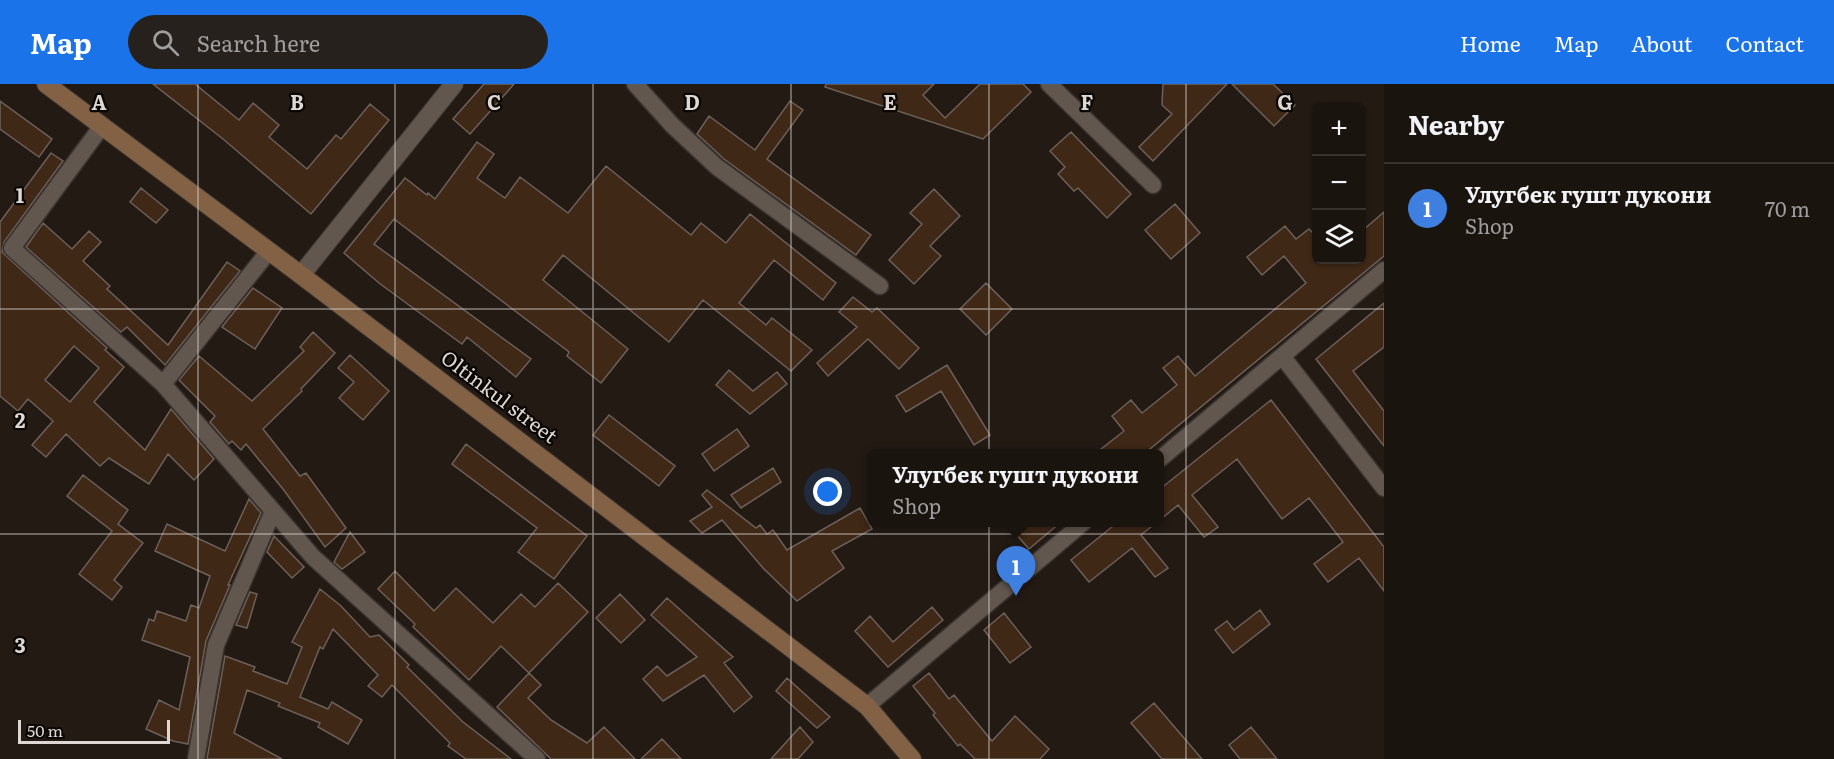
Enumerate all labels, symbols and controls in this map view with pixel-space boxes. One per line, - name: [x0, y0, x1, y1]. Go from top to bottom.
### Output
- search box: [128, 15, 548, 69]
- text: Map: [30, 21, 92, 63]
- icon: search: [149, 26, 182, 59]
- text: Search here: [197, 26, 320, 59]
- text: Home: [1460, 27, 1521, 58]
- text: Map: [1554, 27, 1598, 58]
- text: About: [1631, 27, 1693, 58]
- text: Contact: [1726, 27, 1804, 58]
- text: A: [91, 86, 107, 116]
- text: B: [290, 86, 304, 116]
- text: C: [487, 86, 501, 116]
- text: D: [684, 86, 700, 116]
- text: E: [883, 86, 897, 116]
- text: F: [1081, 86, 1094, 116]
- text: G: [1277, 86, 1293, 116]
- map controls: [1312, 102, 1366, 264]
- button: +: [1312, 102, 1366, 156]
- text: Nearby: [1408, 104, 1504, 143]
- button: −: [1312, 156, 1366, 210]
- text: Улугбек гушт дукони: [1465, 177, 1711, 210]
- text: 1: [16, 179, 24, 209]
- text: 1: [1423, 193, 1432, 223]
- text: 70 m: [1765, 193, 1810, 223]
- button: layers: [1312, 210, 1366, 264]
- text: Shop: [1465, 210, 1514, 240]
- street label: Oltinkul street: [436, 342, 565, 449]
- text: 2: [15, 404, 26, 434]
- popup: [867, 449, 1164, 527]
- text: Улугбек гушт дукони: [892, 457, 1139, 490]
- your location: [813, 477, 842, 506]
- text: Shop: [892, 490, 941, 520]
- pin: 1: [996, 546, 1036, 596]
- text: 3: [14, 629, 26, 659]
- scale bar: [18, 717, 170, 744]
- text: 50 m: [27, 718, 63, 742]

